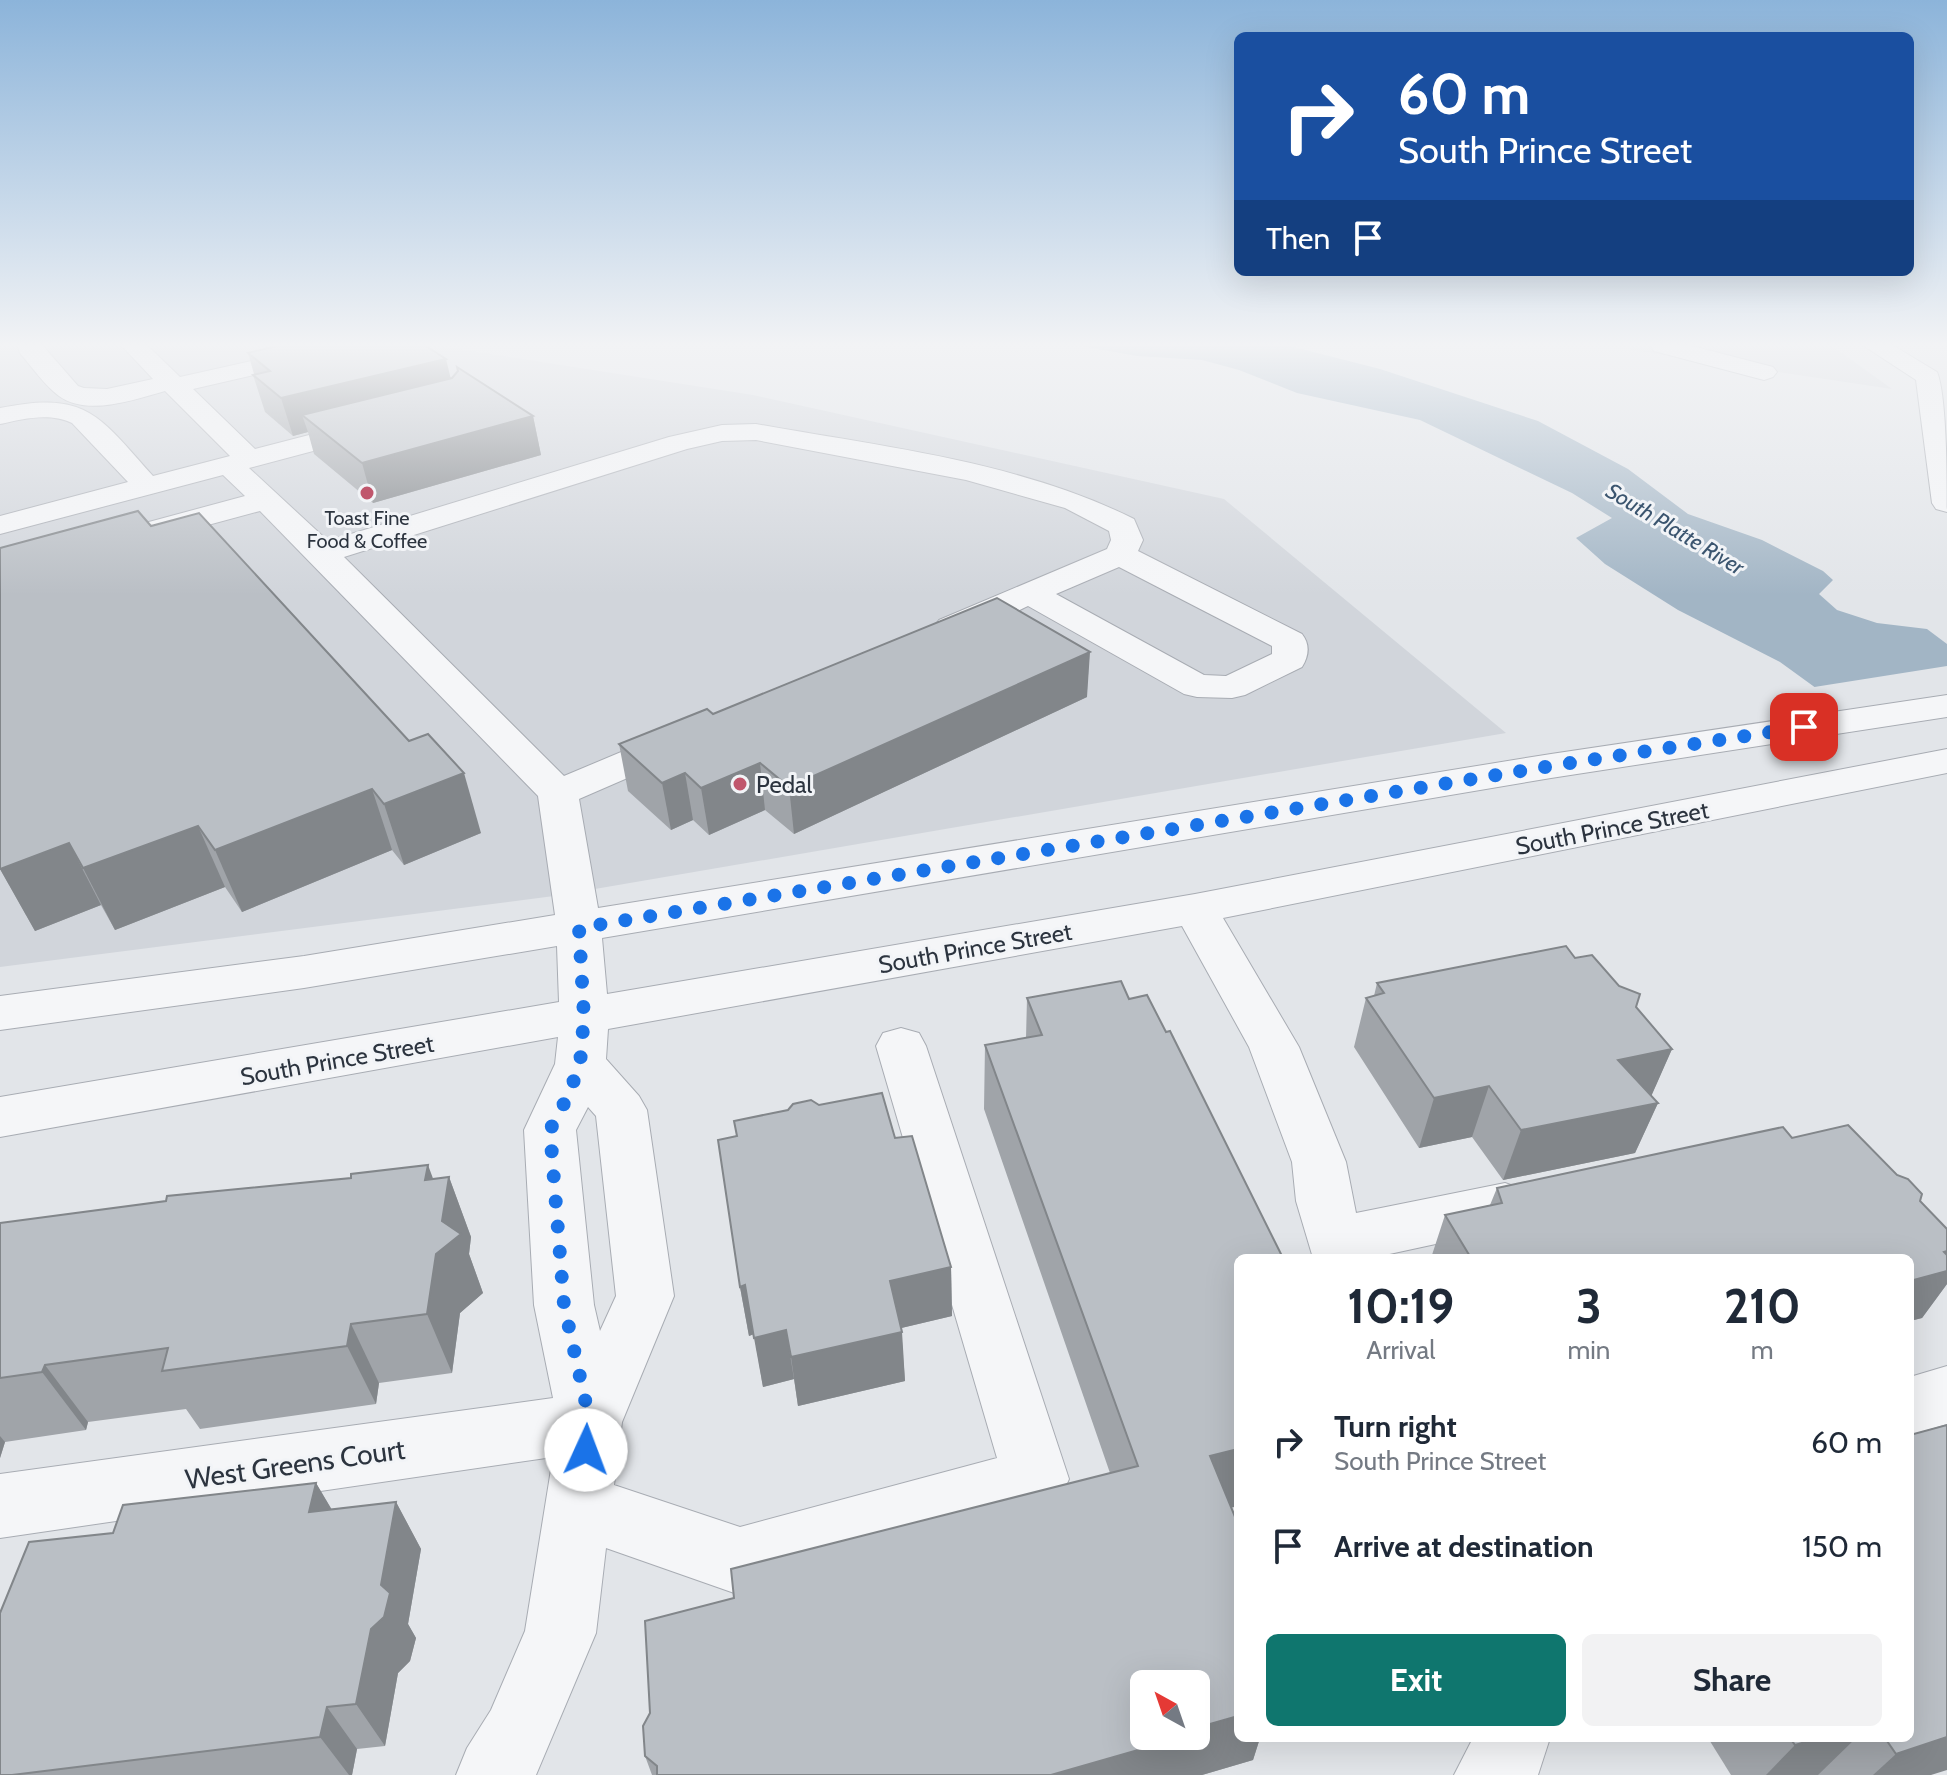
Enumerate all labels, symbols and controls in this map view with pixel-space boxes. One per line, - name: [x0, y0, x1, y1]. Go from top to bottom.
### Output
- text: 60 m: [1398, 60, 1530, 128]
- icon: right: [1266, 64, 1370, 168]
- text: South Prince Street: [1398, 128, 1692, 172]
- icon: arrive: [1346, 216, 1390, 260]
- text: Then: [1266, 220, 1330, 257]
- water label: South Platte River: [1601, 477, 1750, 581]
- marker: Toast Fine Food & Coffee: [358, 484, 376, 502]
- place label: Toast Fine Food & Coffee: [307, 506, 427, 553]
- pin: [1770, 693, 1838, 761]
- icon: arrive: [1782, 705, 1826, 749]
- place label: Pedal: [756, 770, 813, 799]
- marker: Pedal: [731, 775, 749, 793]
- street label: South Prince Street: [1513, 795, 1711, 861]
- street label: South Prince Street: [876, 917, 1074, 979]
- street label: South Prince Street: [238, 1029, 436, 1091]
- text: 10:19: [1347, 1277, 1454, 1335]
- text: 3: [1576, 1277, 1602, 1335]
- text: 210: [1724, 1277, 1801, 1335]
- text: Arrival: [1366, 1334, 1435, 1366]
- text: min: [1568, 1334, 1610, 1366]
- text: m: [1751, 1334, 1774, 1366]
- position arrow: [544, 1408, 628, 1492]
- text: Turn right: [1334, 1408, 1457, 1445]
- icon: right: [1266, 1420, 1310, 1464]
- text: 60 m: [1811, 1424, 1882, 1461]
- street label: West Greens Court: [183, 1432, 407, 1496]
- text: South Prince Street: [1334, 1445, 1546, 1477]
- icon: arrive: [1266, 1524, 1310, 1568]
- text: Arrive at destination: [1334, 1528, 1594, 1565]
- text: 150 m: [1802, 1528, 1882, 1565]
- button: Exit: [1266, 1634, 1566, 1726]
- button: Share: [1582, 1634, 1882, 1726]
- north arrow: [1130, 1670, 1210, 1750]
- map controls: [1130, 1670, 1210, 1750]

